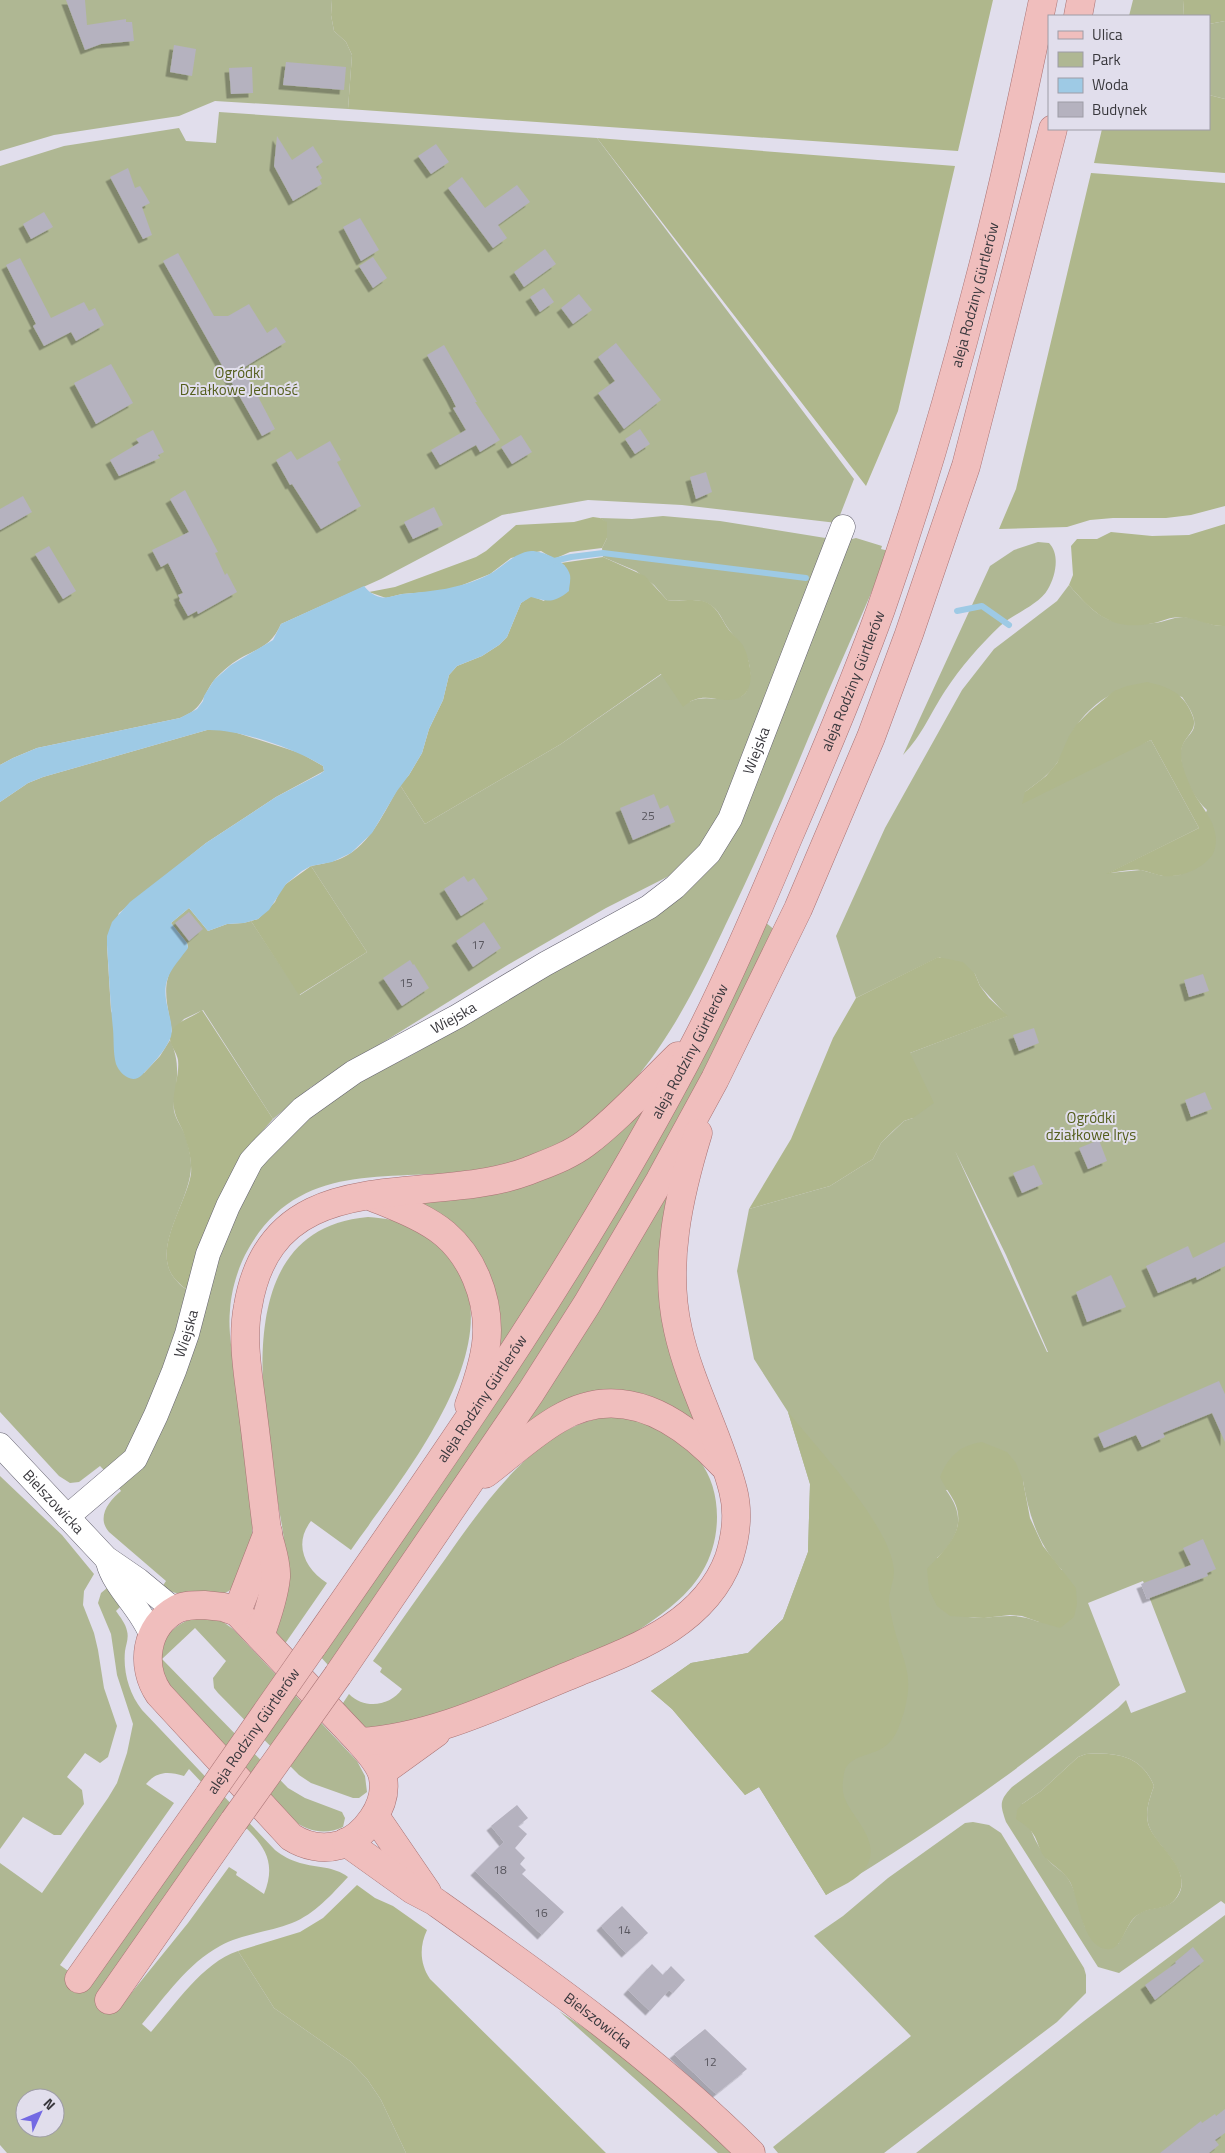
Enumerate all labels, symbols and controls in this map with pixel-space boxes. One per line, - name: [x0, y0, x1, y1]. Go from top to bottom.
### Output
- legend: [1048, 15, 1210, 130]
- text: Ulica: [1092, 23, 1123, 46]
- text: Park: [1092, 48, 1121, 71]
- text: Woda: [1092, 73, 1129, 96]
- text: Budynek: [1092, 98, 1147, 121]
- street label: aleja Rodziny Gürtlerów: [945, 220, 1005, 370]
- park label: Ogródki Działkowe Jedność: [180, 361, 298, 401]
- street label: aleja Rodziny Gürtlerów: [814, 607, 891, 755]
- street label: Wiejska: [736, 723, 776, 778]
- house number: 25: [641, 806, 655, 825]
- house number: 17: [471, 935, 485, 954]
- house number: 15: [399, 973, 413, 992]
- street label: aleja Rodziny Gürtlerów: [645, 980, 734, 1123]
- street label: Wiejska: [426, 995, 481, 1040]
- park label: Ogródki działkowe Irys: [1046, 1106, 1136, 1146]
- street label: Wiejska: [168, 1307, 204, 1361]
- street label: aleja Rodziny Gürtlerów: [431, 1330, 532, 1467]
- street label: Bielszowicka: [18, 1464, 90, 1539]
- street label: aleja Rodziny Gürtlerów: [201, 1663, 305, 1799]
- house number: 18: [493, 1860, 507, 1879]
- house number: 16: [534, 1903, 548, 1922]
- house number: 14: [617, 1920, 631, 1939]
- street label: Bielszowicka: [559, 1986, 638, 2054]
- house number: 12: [703, 2052, 717, 2071]
- north arrow: [15, 2088, 65, 2138]
- text: N: [39, 2093, 61, 2114]

